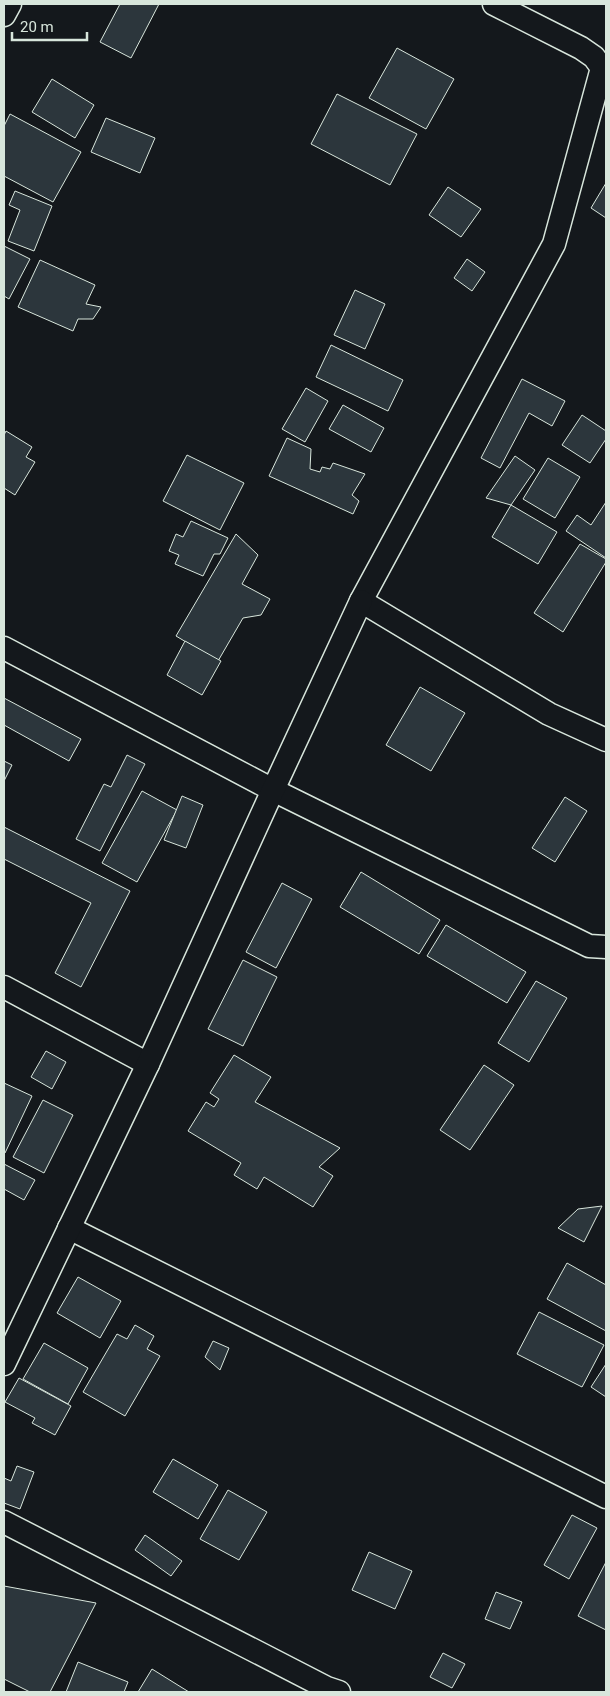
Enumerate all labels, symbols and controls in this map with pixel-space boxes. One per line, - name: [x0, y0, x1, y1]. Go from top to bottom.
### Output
- scale bar: [12, 10, 88, 42]
- text: 20 m: [20, 18, 54, 36]

